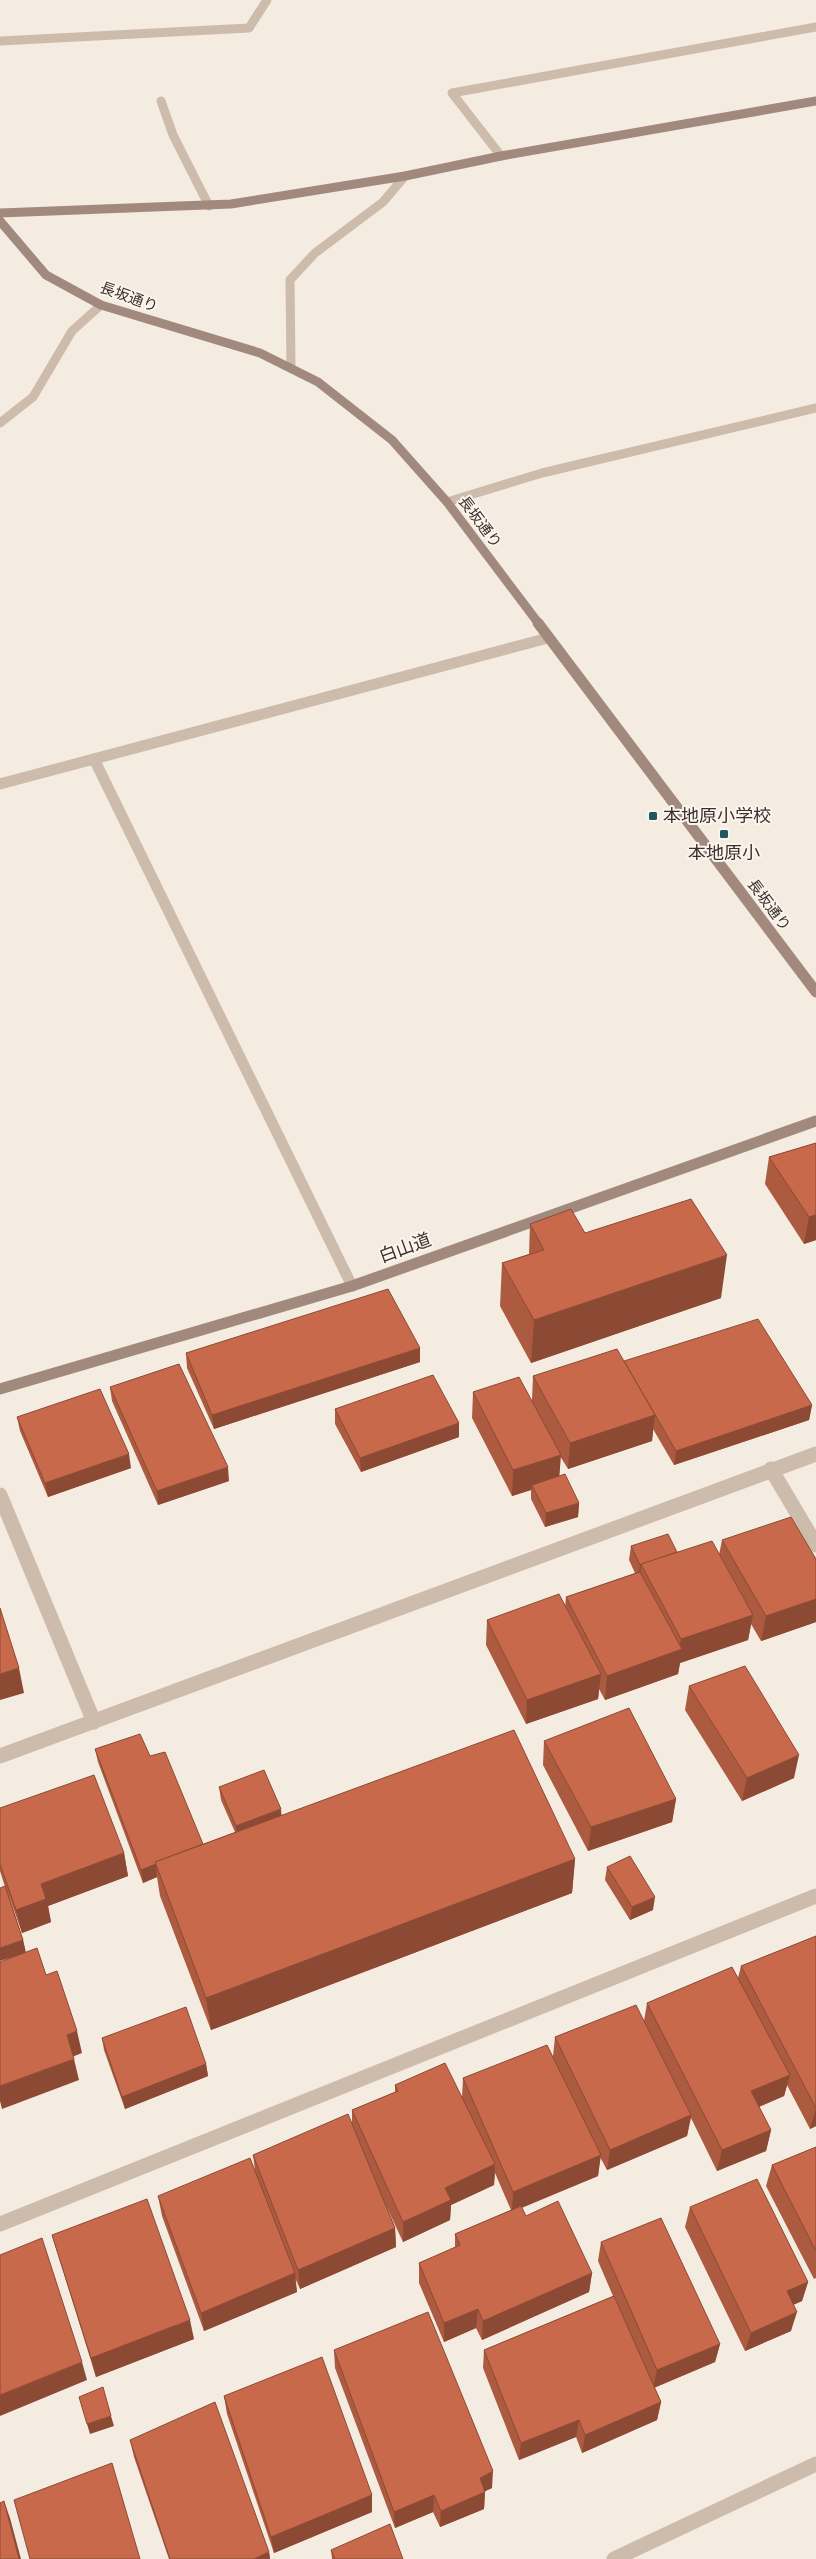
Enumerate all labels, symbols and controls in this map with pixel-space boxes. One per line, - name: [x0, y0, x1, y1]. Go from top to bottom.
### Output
- street label: 長坂通り: [98, 277, 161, 316]
- street label: 長坂通り: [455, 492, 506, 551]
- place label: 本地原小学校: [663, 804, 771, 827]
- marker: 本地原小学校: [647, 810, 659, 822]
- marker: 本地原小: [718, 828, 730, 840]
- place label: 本地原小: [688, 841, 760, 864]
- street label: 長坂通り: [744, 875, 795, 934]
- street label: 白山道: [376, 1227, 434, 1268]

